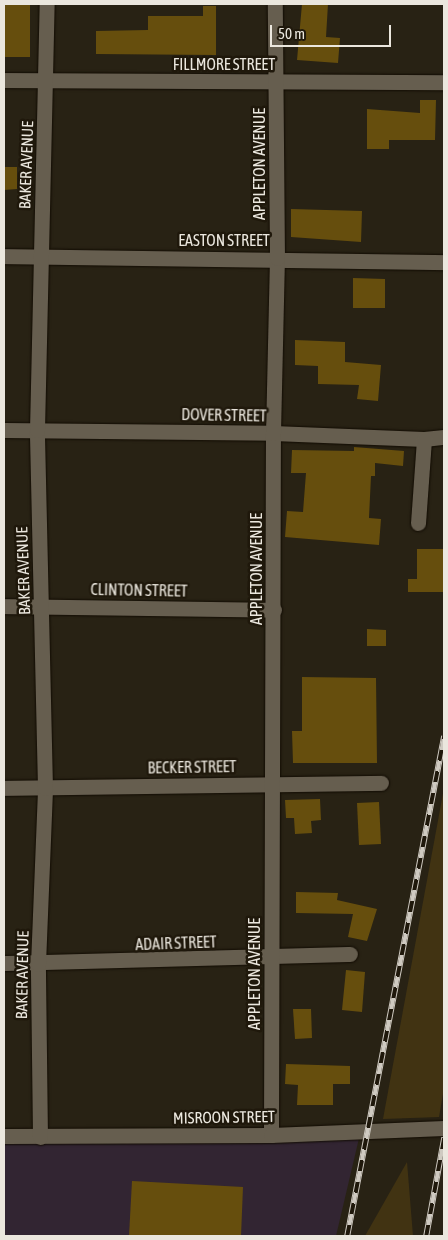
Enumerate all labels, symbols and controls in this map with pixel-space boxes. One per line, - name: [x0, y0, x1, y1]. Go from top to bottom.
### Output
- scale bar: [273, 15, 394, 47]
- text: 50 m: [278, 25, 305, 42]
- street label: FILLMORE STREET: [173, 54, 275, 74]
- street label: APPLETON AVENUE: [249, 108, 269, 220]
- street label: BAKER AVENUE: [15, 121, 37, 209]
- street label: EASTON STREET: [178, 230, 270, 250]
- street label: DOVER STREET: [181, 405, 267, 425]
- street label: APPLETON AVENUE: [246, 513, 266, 625]
- street label: BAKER AVENUE: [12, 527, 34, 615]
- street label: CLINTON STREET: [90, 580, 188, 600]
- street label: BECKER STREET: [147, 757, 237, 777]
- street label: APPLETON AVENUE: [244, 918, 264, 1030]
- street label: BAKER AVENUE: [12, 931, 32, 1019]
- street label: ADAIR STREET: [135, 932, 217, 954]
- street label: MISROON STREET: [173, 1107, 275, 1127]

